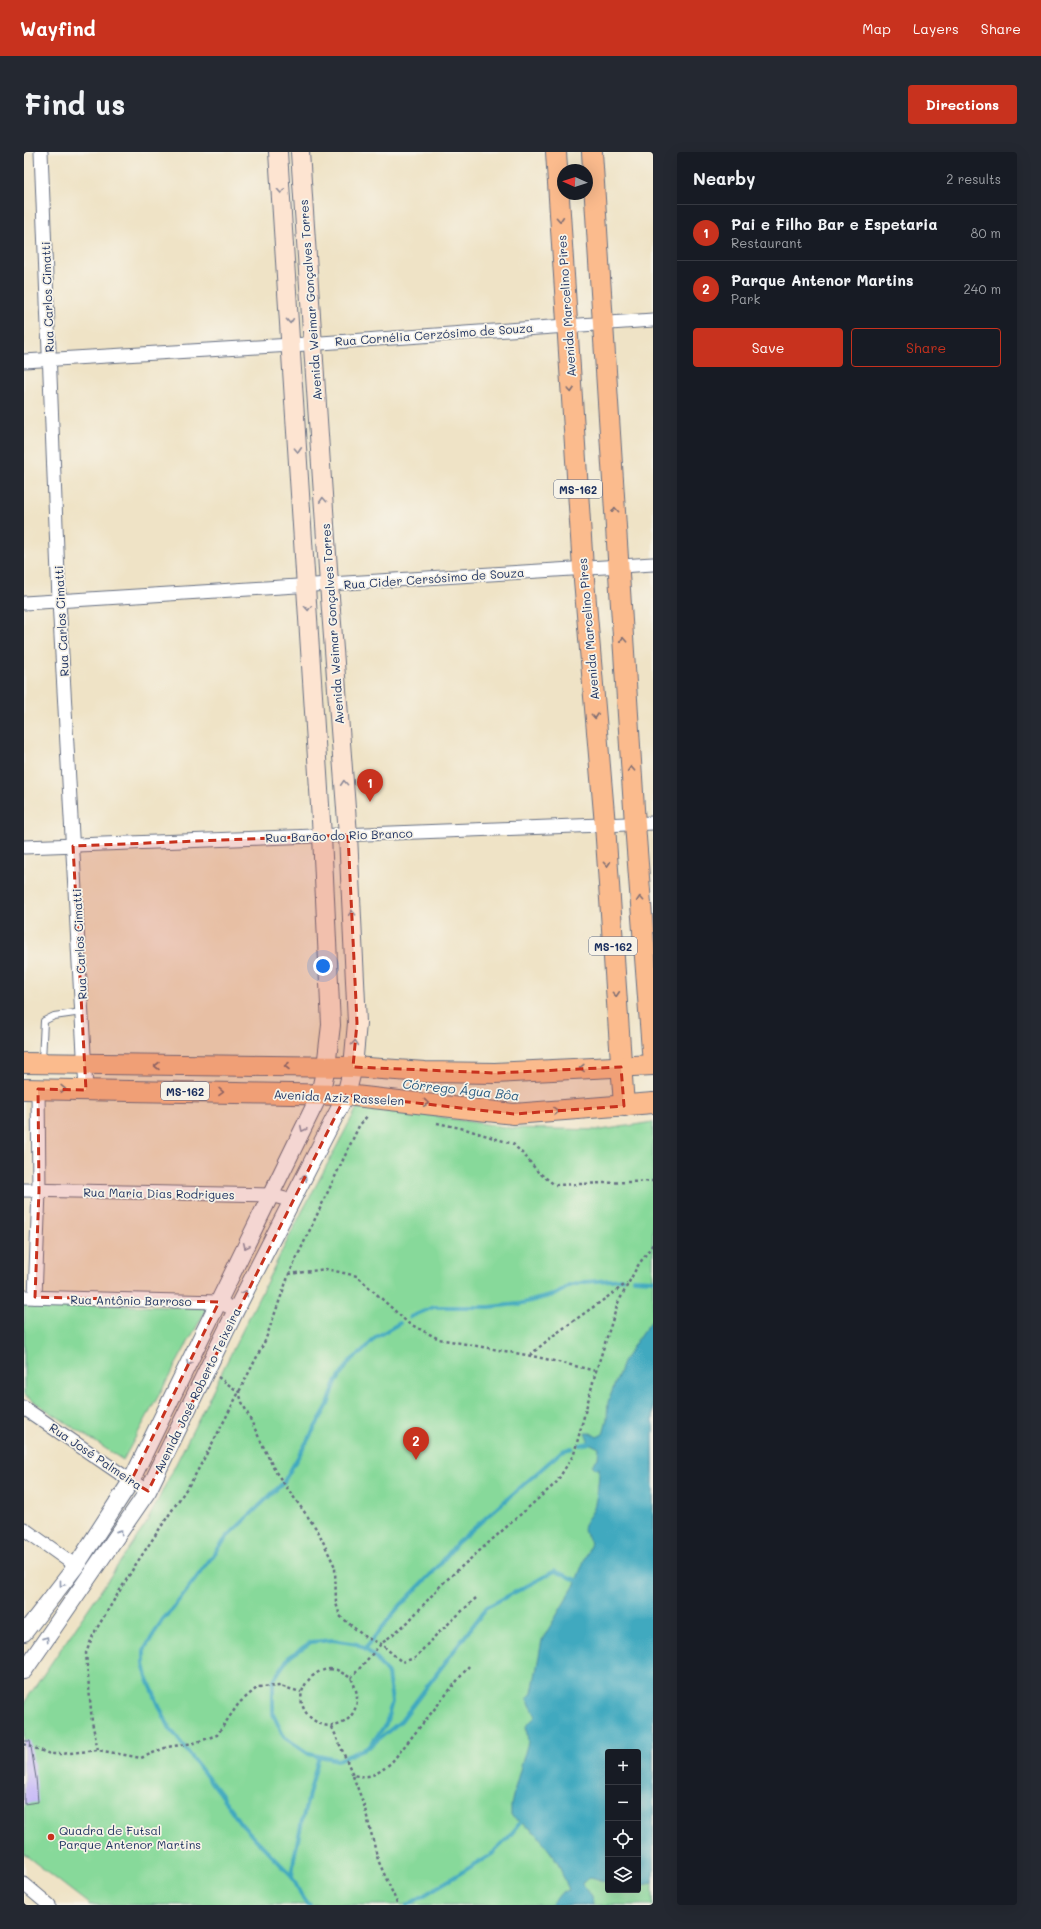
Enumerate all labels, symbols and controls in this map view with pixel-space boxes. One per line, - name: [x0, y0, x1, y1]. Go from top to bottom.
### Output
- text: Wayfind: [20, 16, 96, 41]
- text: Map: [862, 19, 891, 38]
- text: Layers: [913, 19, 959, 38]
- text: Share: [981, 19, 1021, 38]
- button: Directions: [908, 85, 1017, 124]
- text: Find us: [24, 86, 125, 122]
- north arrow: [557, 164, 593, 200]
- text: Nearby: [693, 167, 755, 189]
- text: 2 results: [946, 170, 1001, 187]
- one-way arrow: [277, 188, 286, 194]
- street label: Avenida Weimar Gonçalves Torres: [295, 199, 325, 401]
- text: Pai e Filho Bar e Espetaria: [731, 214, 938, 234]
- one-way arrow: [555, 216, 564, 222]
- text: 1: [703, 224, 709, 241]
- text: 80 m: [971, 224, 1001, 241]
- street label: Avenida Marcelino Pires: [553, 234, 579, 378]
- text: Restaurant: [731, 234, 802, 251]
- street label: Rua Carlos Cimatti: [37, 241, 57, 353]
- text: Parque Antenor Martins: [731, 270, 914, 290]
- text: 2: [702, 280, 710, 297]
- text: 240 m: [964, 280, 1001, 297]
- text: Park: [731, 290, 760, 307]
- one-way arrow: [285, 318, 294, 324]
- street label: Rua Cornélia Cerzósimo de Souza: [334, 319, 534, 349]
- button: Save: [693, 328, 843, 367]
- button: Share: [851, 328, 1001, 367]
- one-way arrow: [567, 387, 576, 394]
- one-way arrow: [294, 447, 302, 453]
- road number: MS-162: [554, 480, 602, 498]
- one-way arrow: [319, 497, 328, 503]
- one-way arrow: [611, 507, 620, 513]
- street label: Avenida Weimar Gonçalves Torres: [317, 523, 347, 725]
- street label: Avenida Marcelino Pires: [574, 557, 602, 701]
- street label: Rua Cider Cersósimo de Souza: [343, 564, 525, 592]
- street label: Rua Carlos Cimatti: [50, 565, 72, 677]
- one-way arrow: [303, 605, 312, 611]
- one-way arrow: [619, 637, 628, 643]
- one-way arrow: [591, 713, 600, 719]
- one-way arrow: [627, 766, 636, 772]
- pin: 1: [357, 769, 383, 802]
- one-way arrow: [339, 780, 348, 786]
- street label: Rua Barão do Rio Branco: [265, 824, 413, 846]
- one-way arrow: [603, 861, 612, 867]
- street label: Rua Carlos Cimatti: [68, 888, 90, 1000]
- one-way arrow: [636, 896, 645, 902]
- one-way arrow: [347, 910, 356, 916]
- road number: MS-162: [589, 937, 637, 955]
- your location: [313, 956, 333, 976]
- one-way arrow: [611, 991, 620, 997]
- one-way arrow: [351, 1040, 360, 1046]
- one-way arrow: [154, 1062, 160, 1070]
- one-way arrow: [284, 1062, 290, 1070]
- one-way arrow: [579, 1064, 585, 1072]
- water label: Córrego Água Bôa: [402, 1074, 520, 1104]
- road number: MS-162: [161, 1082, 209, 1100]
- one-way arrow: [60, 1085, 66, 1093]
- street label: Avenida Aziz Rasselen: [273, 1086, 405, 1108]
- one-way arrow: [218, 1088, 224, 1096]
- one-way arrow: [423, 1098, 429, 1107]
- one-way arrow: [553, 1106, 559, 1115]
- one-way arrow: [300, 1125, 307, 1132]
- one-way arrow: [300, 1174, 307, 1182]
- street label: Rua Maria Dias Rodrigues: [83, 1184, 235, 1202]
- one-way arrow: [243, 1241, 251, 1249]
- one-way arrow: [240, 1290, 248, 1298]
- street label: Rua Antônio Barroso: [70, 1291, 192, 1309]
- street label: Avenida José Roberto Teixeira: [150, 1305, 244, 1475]
- one-way arrow: [186, 1358, 194, 1366]
- street label: Rua José Palmeira: [47, 1419, 145, 1493]
- pin: 2: [403, 1427, 429, 1460]
- one-way arrow: [115, 1529, 123, 1536]
- one-way arrow: [60, 1580, 67, 1587]
- one-way arrow: [41, 1636, 49, 1643]
- map controls: [605, 1749, 641, 1893]
- button: +: [605, 1749, 641, 1785]
- button: −: [605, 1785, 641, 1821]
- button: locate: [605, 1821, 641, 1857]
- place label: Quadra de Futsal Parque Antenor Martins: [59, 1822, 201, 1852]
- marker: Quadra de Futsal Parque Antenor Martins: [46, 1832, 56, 1842]
- button: layers: [605, 1857, 641, 1893]

